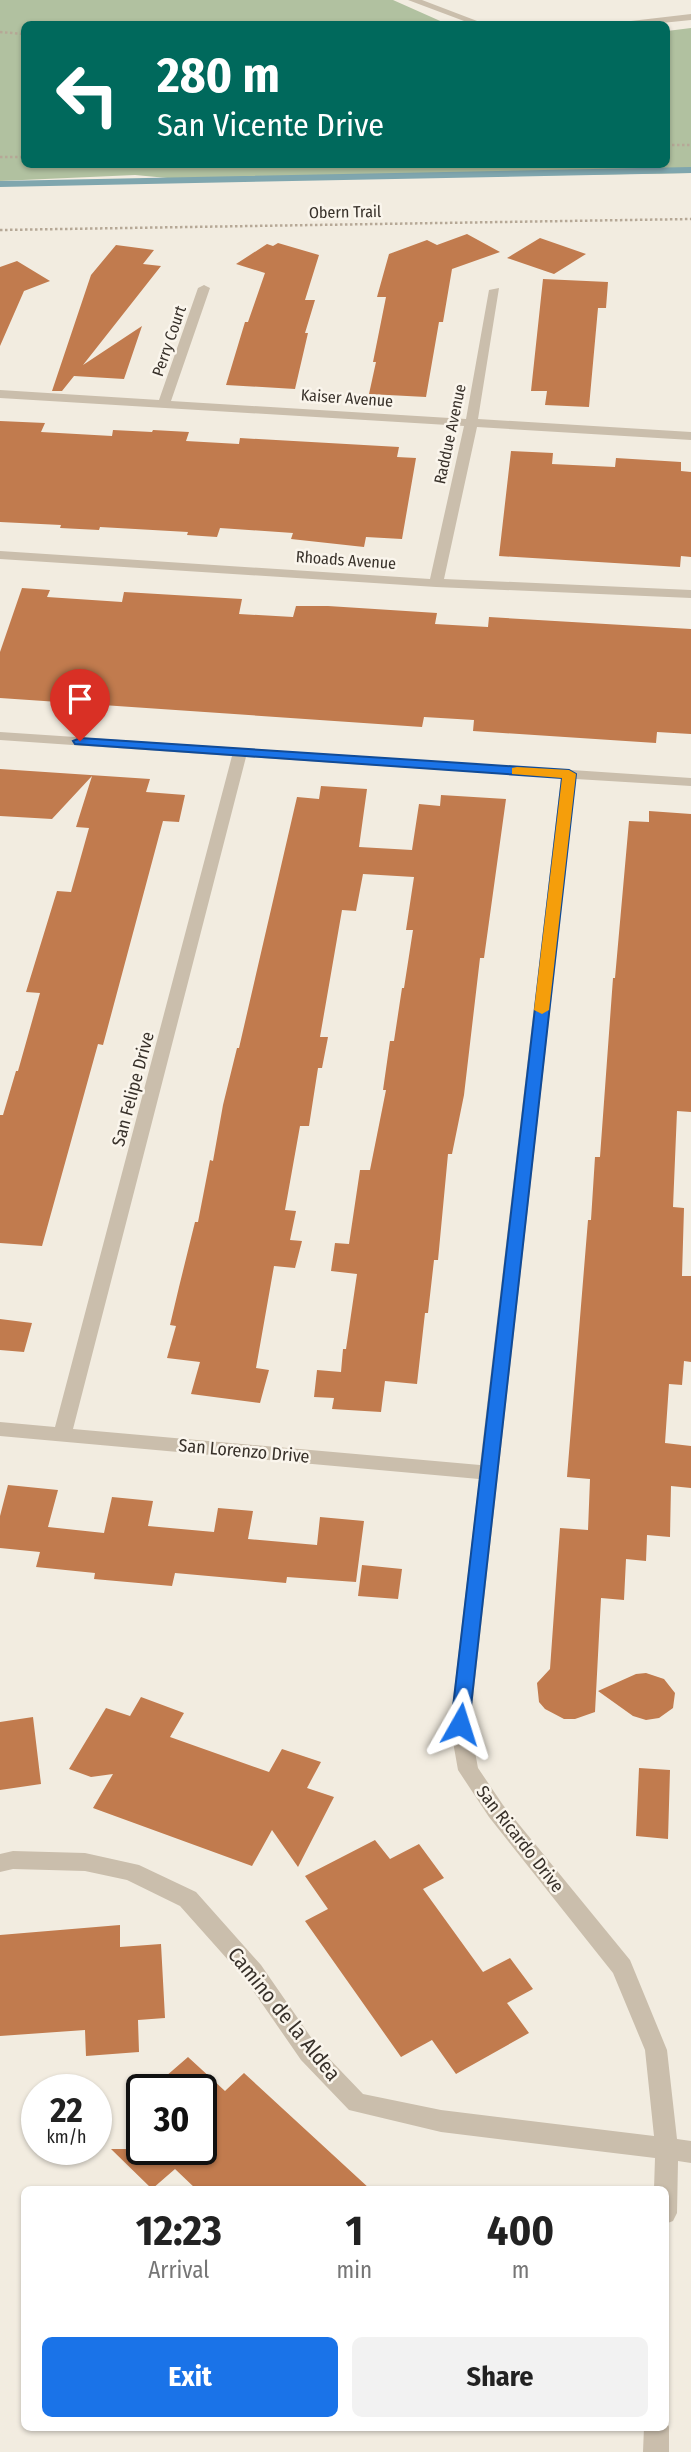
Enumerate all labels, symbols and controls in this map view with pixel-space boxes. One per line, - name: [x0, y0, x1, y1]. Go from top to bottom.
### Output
- text: 280 m: [157, 46, 280, 105]
- icon: left: [42, 49, 133, 140]
- text: San Vicente Drive: [157, 106, 384, 144]
- street label: Obern Trail: [309, 202, 381, 222]
- street label: Perry Court: [148, 303, 190, 379]
- street label: Raddue Avenue: [430, 382, 470, 486]
- street label: Kaiser Avenue: [300, 385, 394, 411]
- street label: Rhoads Avenue: [295, 547, 397, 573]
- pin: [50, 669, 110, 741]
- icon: arrive: [61, 680, 99, 718]
- street label: San Felipe Drive: [107, 1029, 159, 1149]
- street label: San Lorenzo Drive: [178, 1434, 311, 1468]
- position arrow: [423, 1687, 497, 1761]
- street label: San Ricardo Drive: [472, 1781, 569, 1897]
- street label: Camino de la Aldea: [222, 1942, 346, 2086]
- speed limit sign: 30: [126, 2074, 217, 2165]
- text: 22: [50, 2089, 83, 2131]
- text: km/h: [46, 2126, 87, 2148]
- text: 12:23: [136, 2206, 222, 2256]
- text: 1: [345, 2206, 363, 2256]
- text: 400: [487, 2206, 554, 2256]
- text: Arrival: [148, 2256, 209, 2284]
- text: min: [337, 2256, 372, 2284]
- text: m: [512, 2256, 529, 2284]
- button: Exit: [42, 2337, 338, 2417]
- button: Share: [352, 2337, 648, 2417]

